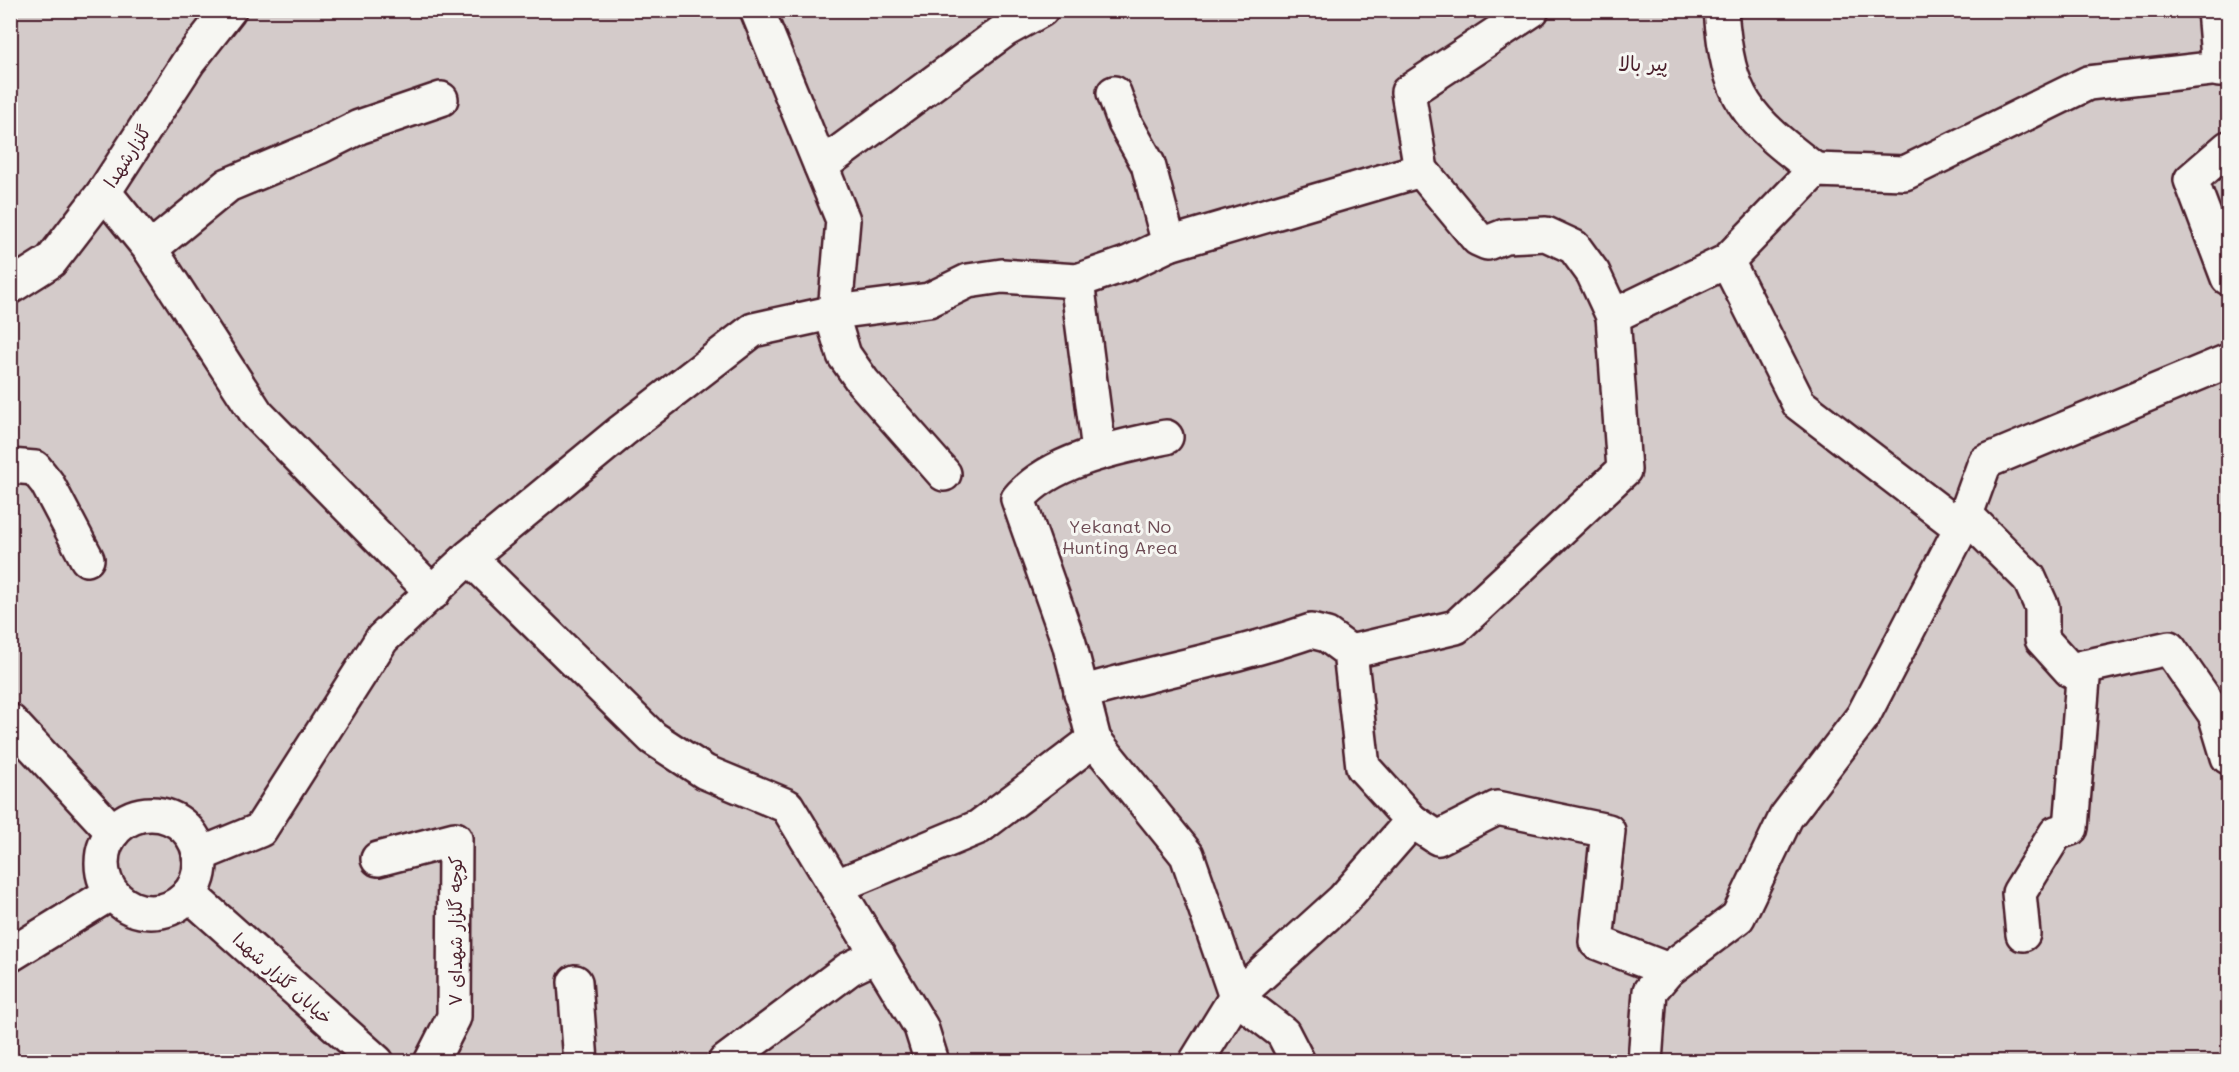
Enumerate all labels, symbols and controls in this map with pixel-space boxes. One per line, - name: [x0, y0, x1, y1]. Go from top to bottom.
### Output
- district label: پیر بالا: [1618, 50, 1668, 77]
- street label: گلزارشهدا: [98, 120, 156, 192]
- park label: Yekanat No Hunting Area: [1062, 514, 1178, 559]
- street label: کوچه گلزار شهدای ۷: [443, 856, 468, 1006]
- street label: خیابان گلزار شهدا: [228, 927, 338, 1029]

